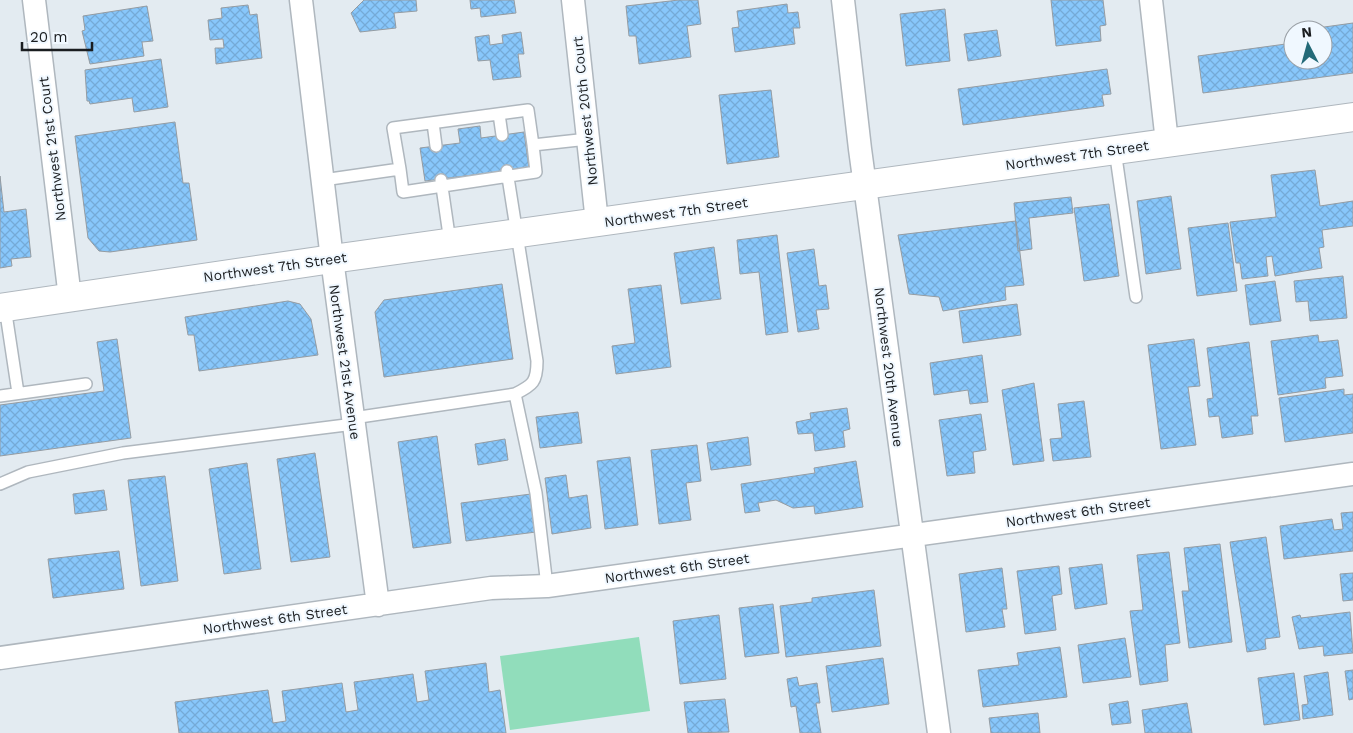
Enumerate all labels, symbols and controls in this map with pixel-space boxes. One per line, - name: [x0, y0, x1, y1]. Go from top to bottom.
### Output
- scale bar: [22, 20, 92, 52]
- north arrow: [1283, 20, 1333, 70]
- text: N: [1301, 24, 1313, 41]
- text: 20 m: [30, 28, 68, 46]
- street label: Northwest 20th Court: [569, 36, 601, 186]
- street label: Northwest 21st Court: [35, 76, 69, 222]
- street label: Northwest 7th Street: [1004, 137, 1150, 173]
- street label: Northwest 7th Street: [603, 194, 749, 230]
- street label: Northwest 7th Street: [202, 249, 348, 285]
- street label: Northwest 21st Avenue: [326, 283, 364, 441]
- street label: Northwest 20th Avenue: [871, 286, 907, 448]
- street label: Northwest 6th Street: [1005, 494, 1151, 530]
- street label: Northwest 6th Street: [604, 550, 750, 586]
- street label: Northwest 6th Street: [202, 601, 348, 637]

